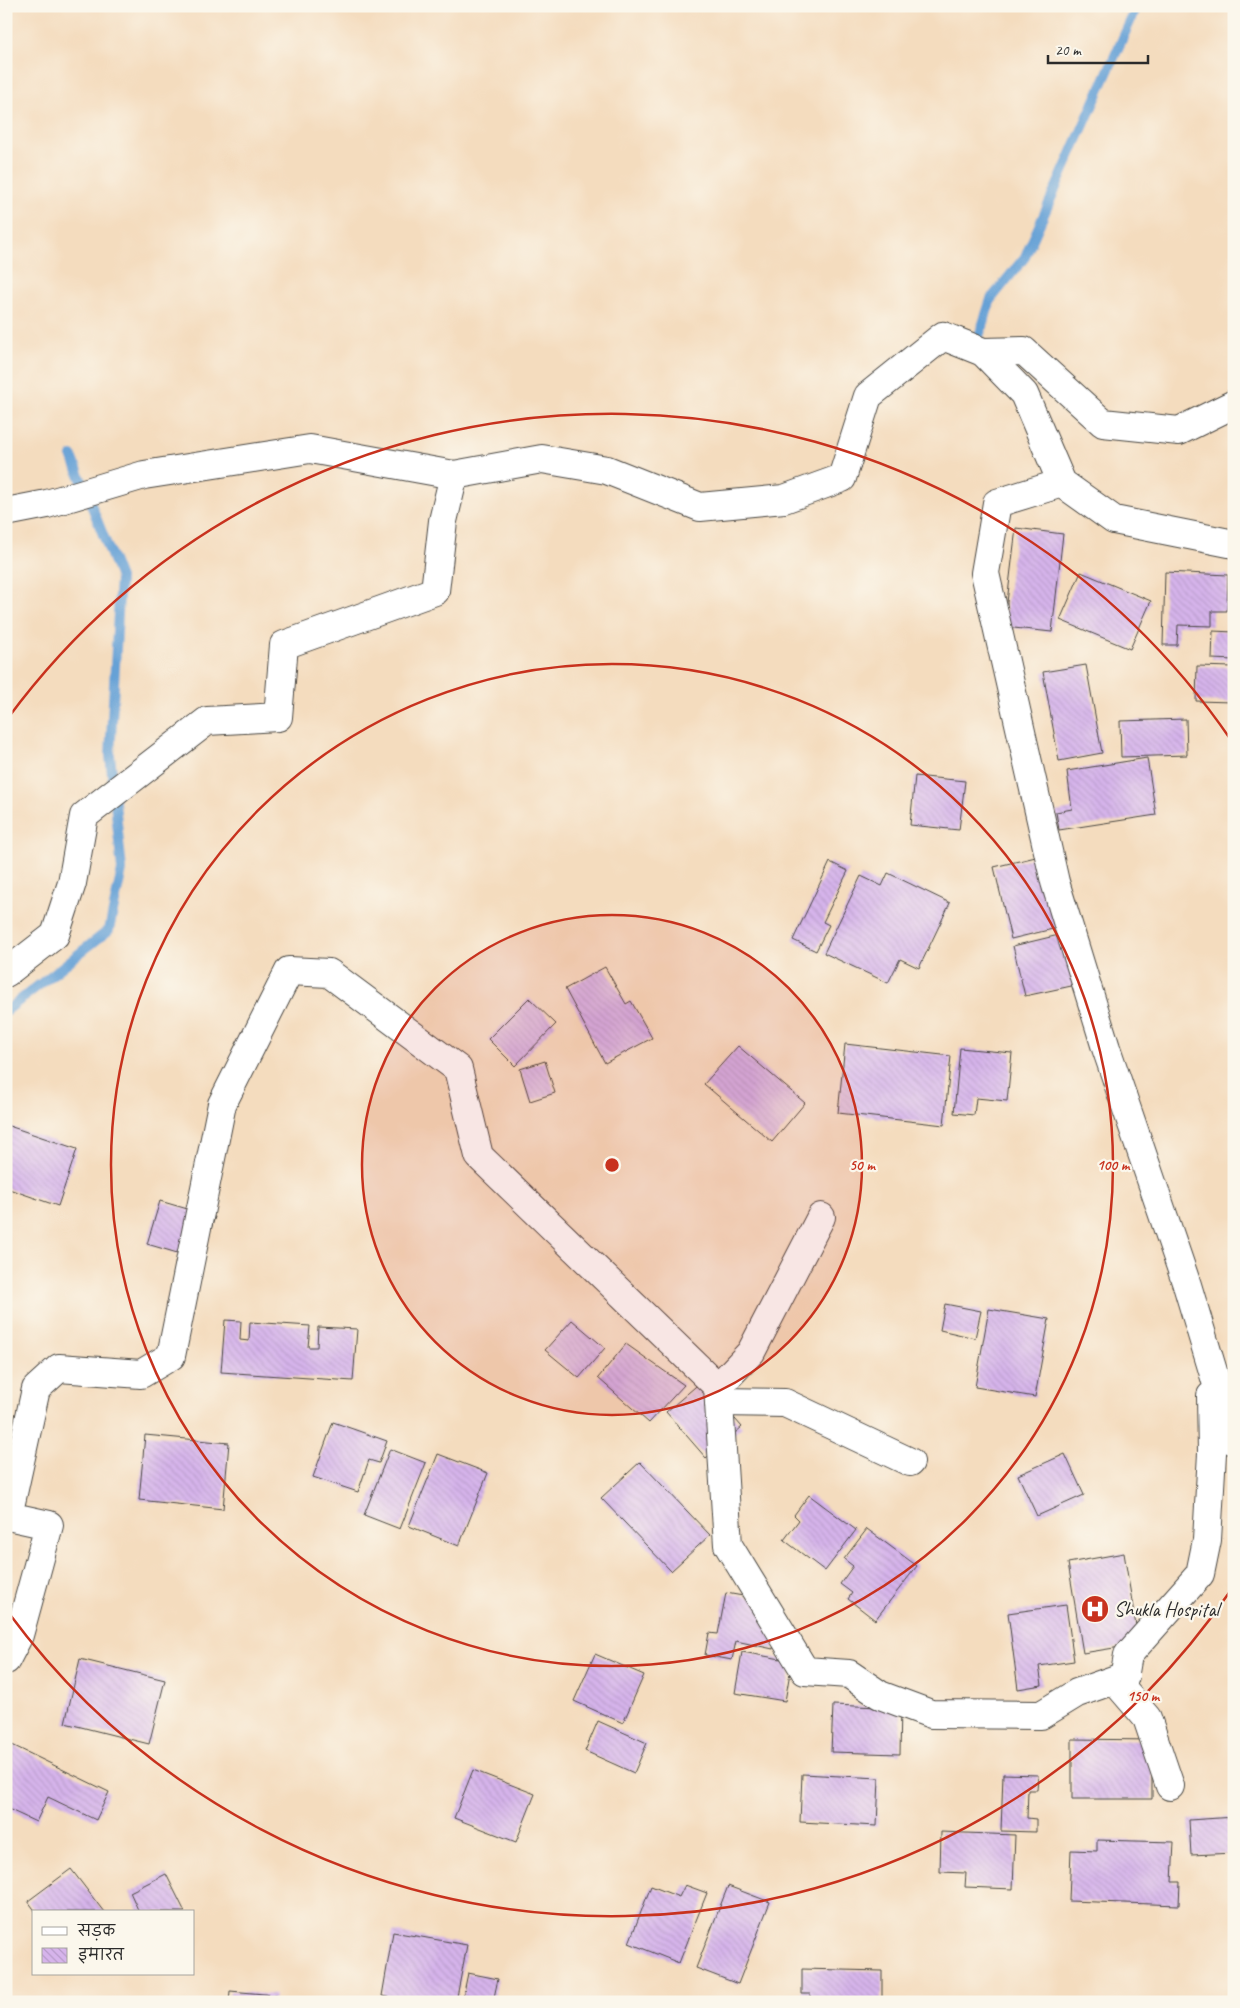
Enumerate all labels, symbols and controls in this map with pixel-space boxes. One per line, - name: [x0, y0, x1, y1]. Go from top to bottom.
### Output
- scale bar: [1048, 32, 1148, 64]
- text: 20 m: [1055, 41, 1082, 60]
- centre of rings: [603, 1156, 621, 1174]
- text: 50 m: [849, 1156, 876, 1175]
- text: 100 m: [1097, 1156, 1131, 1175]
- hospital icon: Shukla Hospital: [1080, 1594, 1110, 1624]
- place label: Shukla Hospital: [1114, 1597, 1222, 1622]
- text: 150 m: [1127, 1687, 1161, 1706]
- legend: [32, 1910, 195, 1976]
- text: सड़क: [77, 1922, 116, 1941]
- text: इमारत: [78, 1946, 125, 1965]

